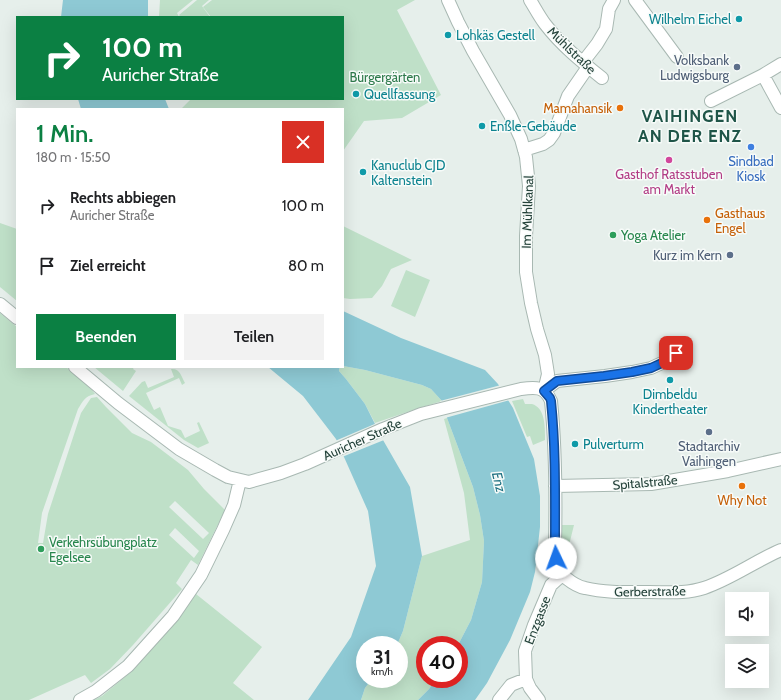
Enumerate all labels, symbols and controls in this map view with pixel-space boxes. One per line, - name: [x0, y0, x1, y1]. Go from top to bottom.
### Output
- place label: Wilhelm Eichel: [649, 11, 731, 27]
- marker: Wilhelm Eichel: [734, 14, 744, 24]
- street label: Mühlstraße: [544, 23, 600, 77]
- place label: Lohkäs Gestell: [456, 27, 535, 43]
- text: 100 m: [102, 30, 183, 64]
- marker: Lohkäs Gestell: [443, 30, 453, 40]
- icon: right: [36, 32, 88, 84]
- place label: Volksbank Ludwigsburg: [660, 52, 730, 83]
- marker: Volksbank Ludwigsburg: [732, 62, 742, 72]
- text: Auricher Straße: [102, 64, 219, 86]
- park label: Bürgergärten: [350, 69, 420, 85]
- place label: Quellfassung: [364, 86, 436, 102]
- marker: Quellfassung: [351, 89, 361, 99]
- place label: Mamahansik: [543, 100, 612, 116]
- marker: Mamahansik: [615, 103, 625, 113]
- district label: VAIHINGEN AN DER ENZ: [638, 106, 742, 146]
- place label: Enßle-Gebäude: [490, 118, 577, 134]
- text: 1 Min.: [36, 119, 94, 148]
- button: close: [282, 121, 324, 163]
- marker: Enßle-Gebäude: [477, 121, 487, 131]
- marker: Sindbad Kiosk: [746, 142, 756, 152]
- text: 180 m · 15:50: [36, 149, 111, 165]
- place label: Sindbad Kiosk: [728, 153, 774, 184]
- marker: Gasthof Ratsstuben am Markt: [664, 155, 674, 165]
- place label: Kanuclub CJD Kaltenstein: [371, 157, 445, 188]
- place label: Gasthof Ratsstuben am Markt: [615, 166, 723, 197]
- marker: Kanuclub CJD Kaltenstein: [358, 167, 368, 177]
- street label: Im Mühlkanal: [518, 175, 536, 249]
- text: Rechts abbiegen: [70, 189, 176, 207]
- icon: right: [36, 195, 58, 217]
- text: 100 m: [282, 197, 324, 215]
- place label: Gasthaus Engel: [715, 205, 766, 236]
- text: Auricher Straße: [70, 207, 154, 223]
- marker: Gasthaus Engel: [702, 215, 712, 225]
- place label: Yoga Atelier: [620, 227, 686, 243]
- marker: Yoga Atelier: [608, 230, 618, 240]
- place label: Kurz im Kern: [653, 247, 722, 263]
- marker: Kurz im Kern: [725, 250, 735, 260]
- icon: arrive: [36, 255, 58, 277]
- text: Ziel erreicht: [70, 257, 146, 275]
- text: 80 m: [288, 257, 324, 275]
- button: Beenden: [36, 314, 176, 360]
- button: Teilen: [184, 314, 324, 360]
- pin: [659, 336, 693, 370]
- icon: arrive: [665, 342, 687, 364]
- marker: Dimbeldu Kindertheater: [665, 375, 675, 385]
- place label: Dimbeldu Kindertheater: [633, 386, 708, 417]
- street label: Auricher Straße: [320, 414, 404, 463]
- marker: Stadtarchiv Vaihingen: [704, 427, 714, 437]
- place label: Pulverturm: [583, 436, 644, 452]
- place label: Stadtarchiv Vaihingen: [678, 438, 741, 469]
- marker: Pulverturm: [570, 439, 580, 449]
- water label: Enz: [488, 470, 510, 495]
- street label: Spitalstraße: [612, 471, 679, 493]
- marker: Why Not: [737, 481, 747, 491]
- place label: Why Not: [717, 492, 767, 508]
- place label: Verkehrsübungplatz Egelsee: [49, 534, 157, 565]
- position arrow: [535, 537, 577, 579]
- marker: Verkehrsübungplatz Egelsee: [36, 544, 46, 554]
- street label: Gerberstraße: [614, 582, 686, 600]
- map controls: [725, 592, 769, 688]
- button: sound: [725, 592, 769, 636]
- street label: Enzgasse: [520, 593, 554, 646]
- speed limit sign: 40: [416, 636, 468, 688]
- button: layers: [725, 644, 769, 688]
- text: 31: [373, 645, 391, 669]
- text: km/h: [371, 665, 393, 678]

